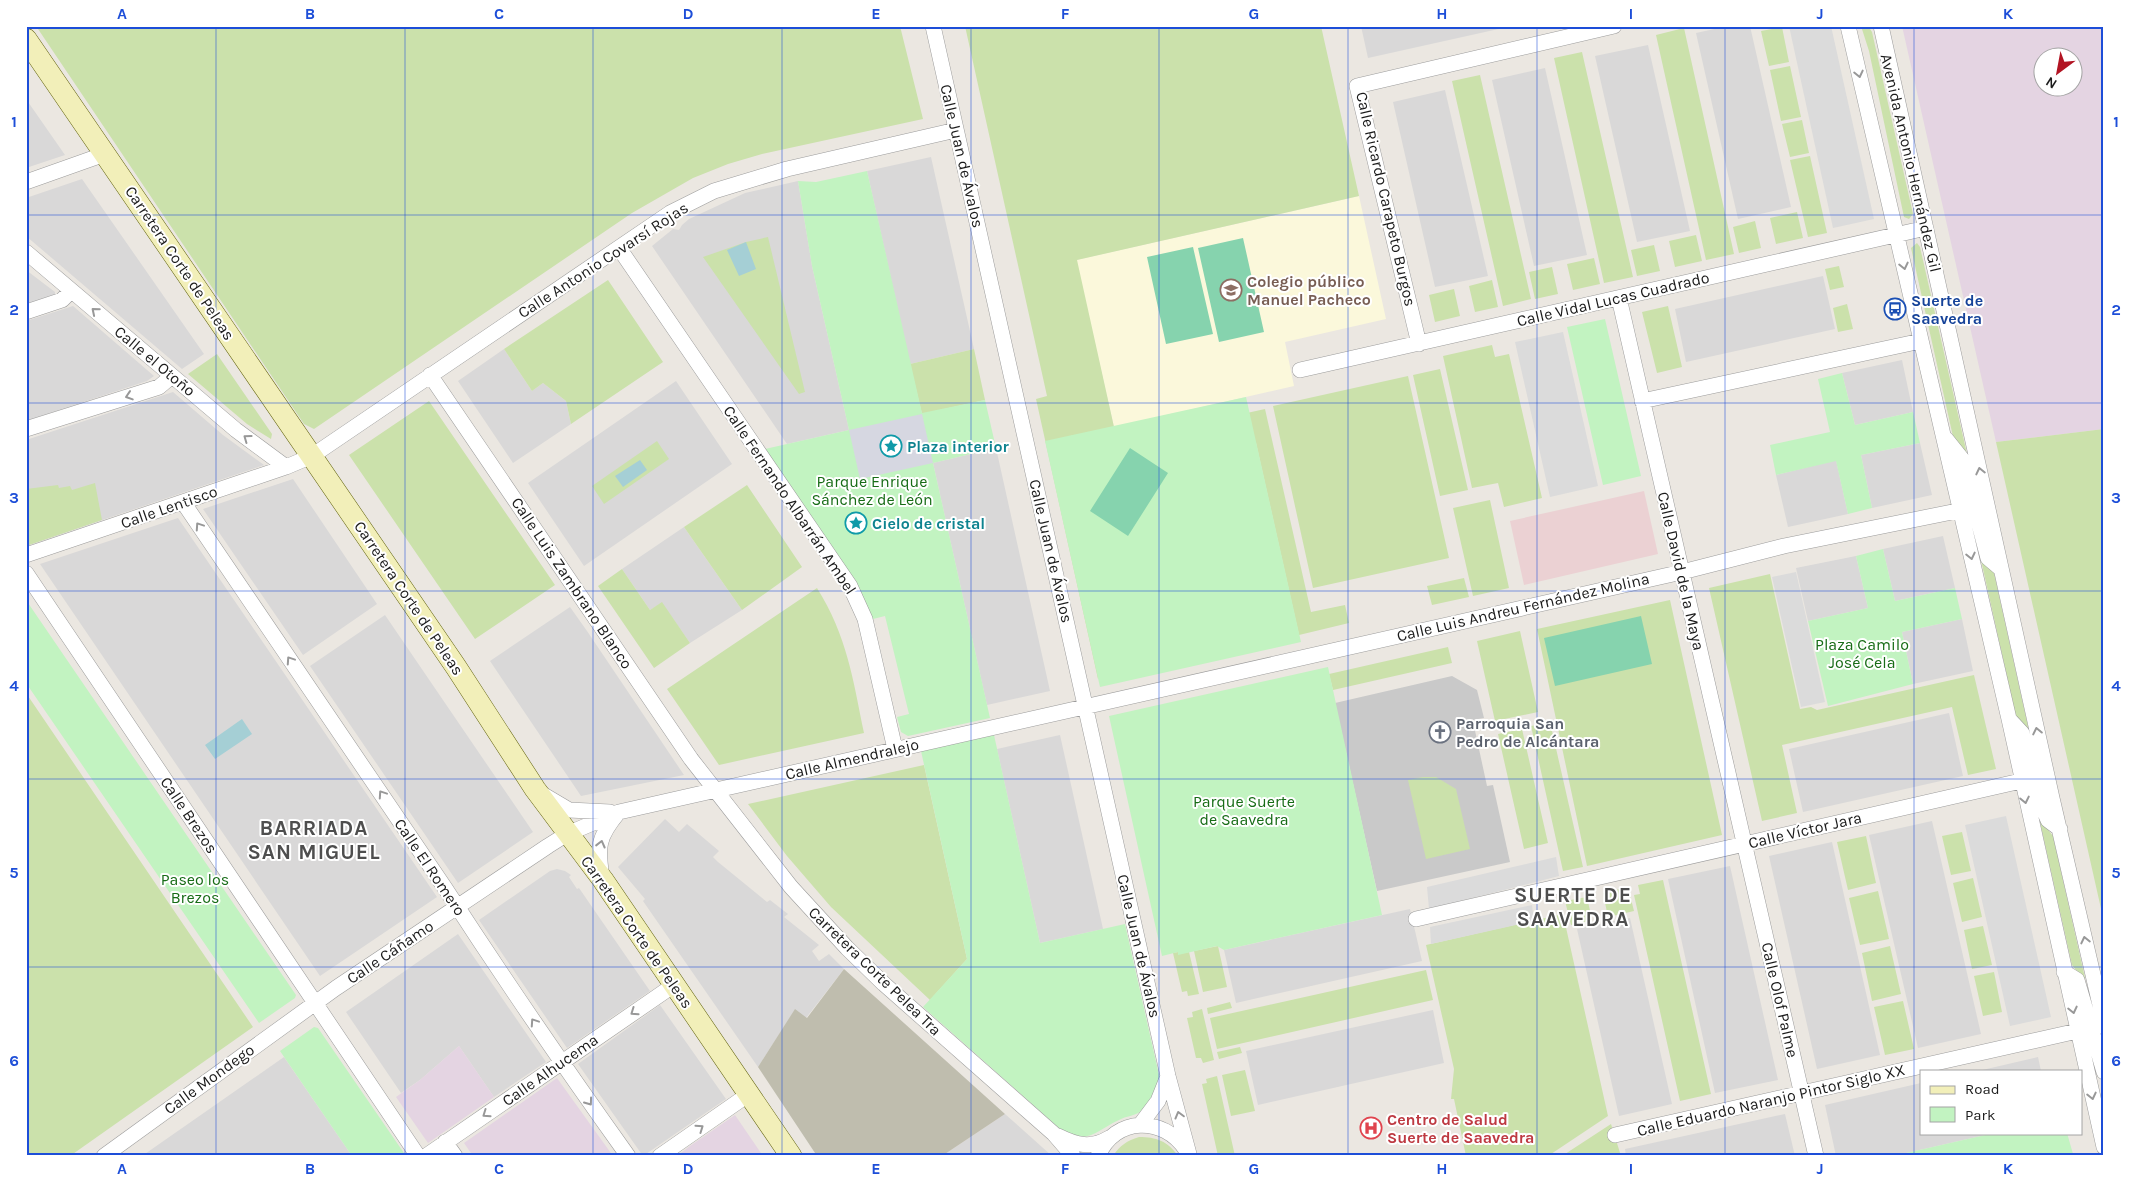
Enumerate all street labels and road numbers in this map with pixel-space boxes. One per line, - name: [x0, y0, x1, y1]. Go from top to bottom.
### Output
- street label: Avenida Antonio Hernández Gil: [1877, 52, 1945, 274]
- street label: Calle Juan de Ávalos: [936, 82, 988, 230]
- street label: Calle Ricardo Carapeto Burgos: [1352, 90, 1420, 308]
- street label: Carretera Corte de Peleas: [121, 182, 239, 344]
- street label: Calle Antonio Covarsí Rojas: [514, 198, 692, 322]
- street label: Calle Vidal Lucas Cuadrado: [1515, 268, 1711, 330]
- street label: Calle el Otoño: [111, 322, 199, 400]
- street label: Calle Fernando Albarrán Ambel: [720, 402, 860, 598]
- street label: Calle Juan de Ávalos: [1025, 477, 1077, 625]
- street label: Calle Lentisco: [118, 482, 220, 532]
- street label: Calle David de la Maya: [1653, 490, 1709, 652]
- street label: Calle Luis Zambrano Blanco: [507, 493, 637, 673]
- street label: Carretera Corte de Peleas: [350, 517, 468, 679]
- street label: Calle Luis Andreu Fernández Molina: [1395, 569, 1651, 645]
- street label: Calle Almendralejo: [783, 734, 921, 784]
- street label: Calle Brezos: [156, 773, 222, 857]
- street label: Calle Víctor Jara: [1746, 808, 1864, 852]
- street label: Calle El Romero: [390, 815, 470, 919]
- street label: Carretera Corte de Peleas: [577, 852, 697, 1012]
- street label: Calle Juan de Ávalos: [1113, 872, 1165, 1020]
- street label: Carretera Corte Pelea Tra: [805, 903, 945, 1039]
- street label: Calle Cáñamo: [343, 916, 437, 988]
- street label: Calle Olof Palme: [1757, 940, 1803, 1060]
- street label: Calle Alhucema: [498, 1030, 602, 1110]
- street label: Calle Mondego: [160, 1040, 258, 1118]
- street label: Calle Eduardo Naranjo Pintor Siglo XX: [1635, 1060, 1907, 1140]

